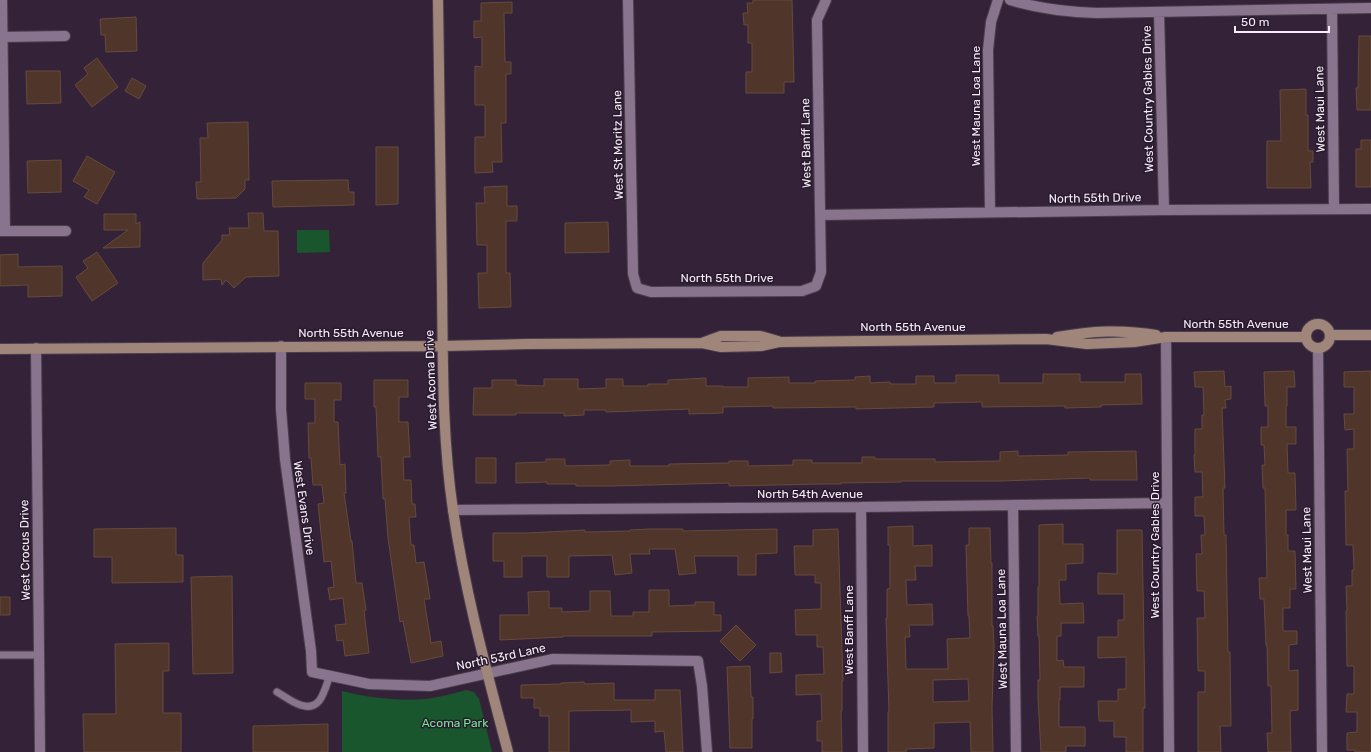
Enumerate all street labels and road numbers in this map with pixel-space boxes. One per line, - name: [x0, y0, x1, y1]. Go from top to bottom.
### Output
- street label: West Country Gables Drive: [1140, 25, 1156, 173]
- street label: West Mauna Loa Lane: [969, 45, 983, 166]
- street label: West Maui Lane: [1312, 65, 1328, 152]
- street label: West St Moritz Lane: [610, 90, 626, 200]
- street label: West Banff Lane: [798, 98, 814, 188]
- street label: North 55th Drive: [1048, 190, 1142, 206]
- street label: North 55th Drive: [681, 271, 774, 285]
- street label: North 55th Avenue: [1183, 317, 1289, 331]
- street label: North 55th Avenue: [860, 320, 966, 334]
- street label: North 55th Avenue: [298, 326, 404, 340]
- street label: West Acoma Drive: [422, 329, 440, 430]
- street label: West Evans Drive: [290, 460, 318, 556]
- street label: West Country Gables Drive: [1148, 471, 1162, 619]
- street label: North 54th Avenue: [757, 487, 863, 501]
- street label: West Crocus Drive: [17, 499, 33, 601]
- street label: West Maui Lane: [1299, 506, 1315, 593]
- street label: West Mauna Loa Lane: [994, 568, 1010, 689]
- street label: West Banff Lane: [842, 585, 856, 675]
- street label: North 53rd Lane: [455, 641, 547, 673]

